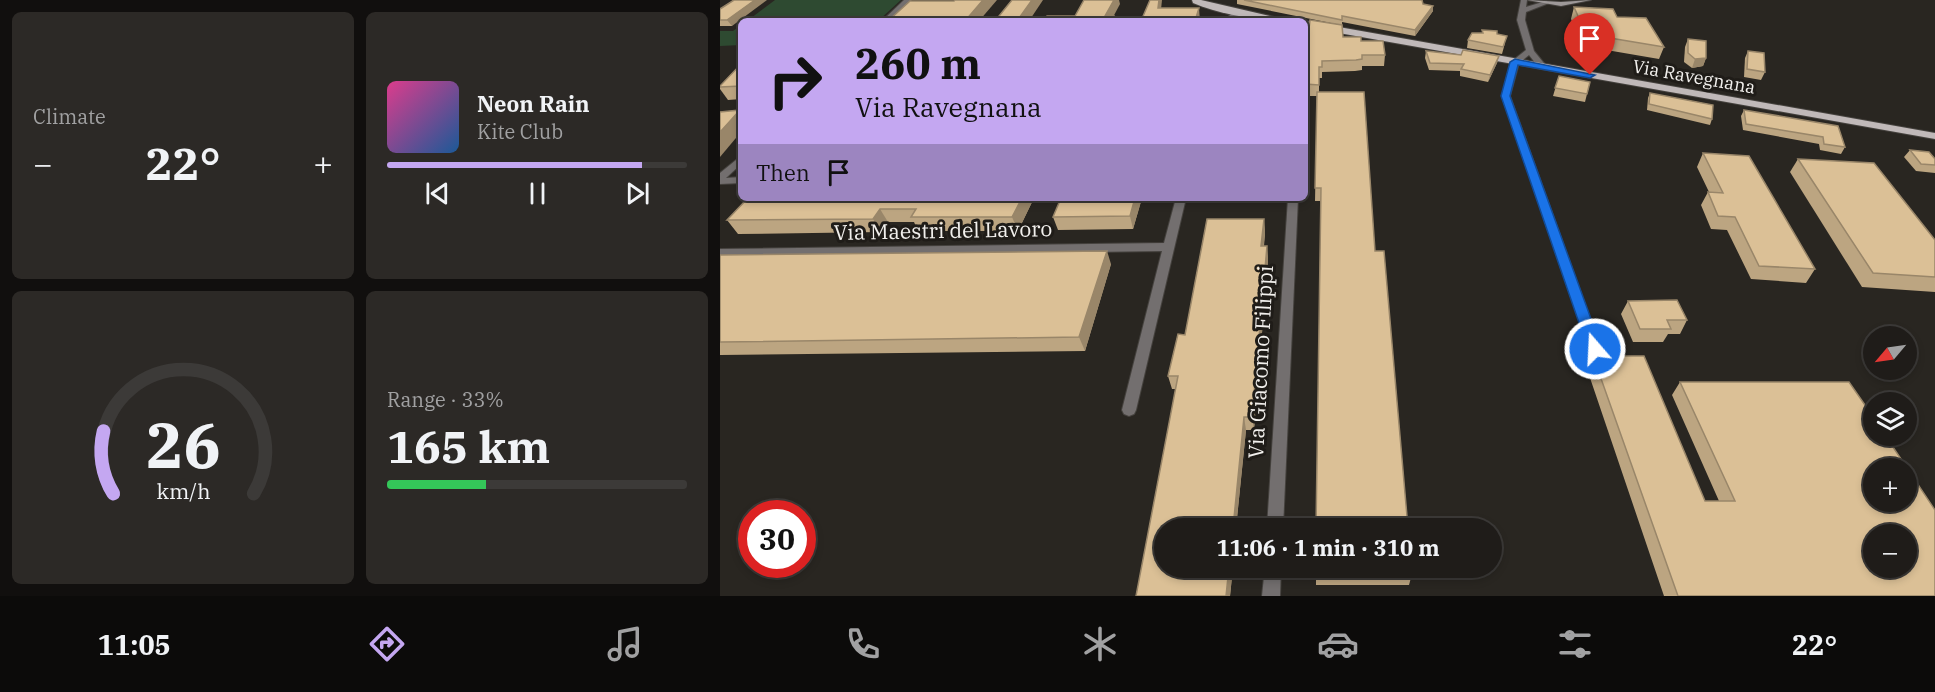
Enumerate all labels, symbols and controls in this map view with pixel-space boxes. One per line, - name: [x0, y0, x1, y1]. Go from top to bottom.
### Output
- pin: [1564, 13, 1615, 75]
- icon: arrive: [1573, 22, 1606, 55]
- text: 260 m: [855, 36, 981, 91]
- icon: right: [756, 42, 834, 120]
- street label: Via Ravegnana: [1631, 54, 1758, 99]
- text: Neon Rain: [477, 89, 590, 118]
- text: Via Ravegnana: [855, 89, 1042, 124]
- text: Climate: [33, 103, 106, 130]
- text: Kite Club: [477, 118, 563, 145]
- text: 22°: [145, 134, 221, 192]
- text: −: [33, 142, 53, 185]
- text: +: [313, 142, 333, 185]
- icon: arrive: [822, 156, 855, 189]
- text: Then: [756, 158, 810, 187]
- icon: previous: [421, 177, 454, 210]
- icon: pause: [521, 177, 554, 210]
- icon: next: [621, 177, 654, 210]
- street label: Via Maestri del Lavoro: [833, 214, 1053, 246]
- street label: Via Giacomo Filippi: [1241, 265, 1279, 459]
- position arrow: [1563, 317, 1627, 381]
- north arrow: [1863, 326, 1917, 380]
- map controls: [1863, 326, 1917, 578]
- text: Range · 33%: [387, 386, 504, 413]
- button: layers: [1863, 392, 1917, 446]
- text: 26: [146, 404, 220, 485]
- text: 165 km: [387, 417, 550, 475]
- button: +: [1863, 458, 1917, 512]
- text: km/h: [156, 478, 210, 506]
- speed limit sign: 30: [738, 500, 816, 578]
- button: −: [1863, 524, 1917, 578]
- text: 11:06 · 1 min · 310 m: [1216, 533, 1440, 562]
- icon: directions: [366, 623, 408, 665]
- icon: music: [604, 623, 646, 665]
- icon: phone: [842, 623, 884, 665]
- icon: climate: [1079, 623, 1121, 665]
- icon: car: [1317, 623, 1359, 665]
- icon: filters: [1554, 623, 1596, 665]
- text: 11:05: [98, 627, 171, 662]
- text: 22°: [1792, 627, 1837, 662]

